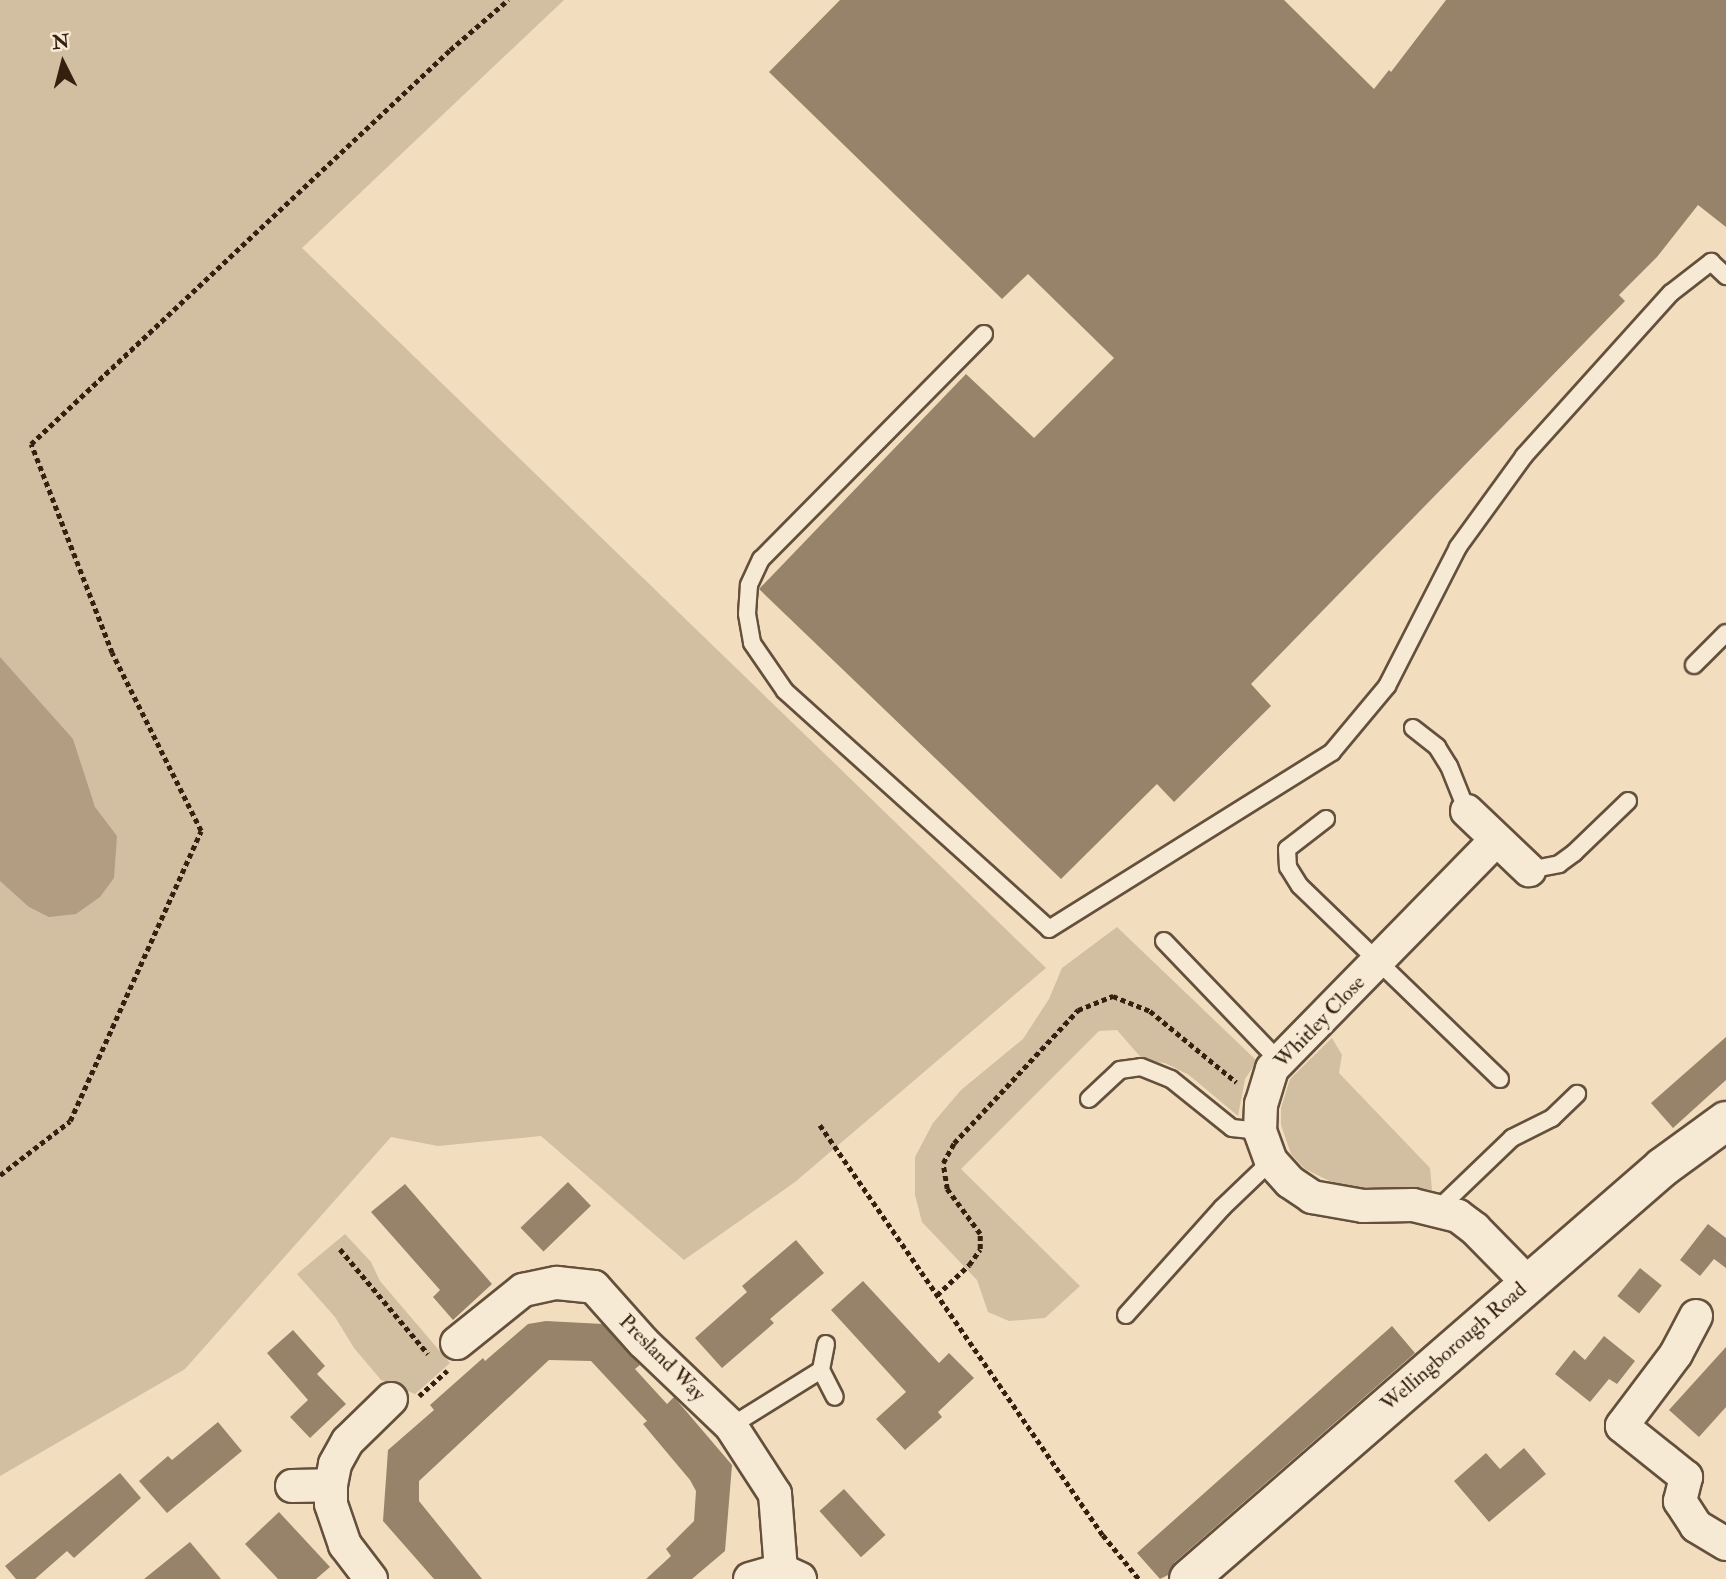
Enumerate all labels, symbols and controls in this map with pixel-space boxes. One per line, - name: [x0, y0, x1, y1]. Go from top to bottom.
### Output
- north arrow: [28, 28, 98, 98]
- text: N: [51, 29, 71, 55]
- street label: Whitley Close: [1269, 970, 1371, 1074]
- street label: Wellingborough Road: [1376, 1277, 1532, 1417]
- street label: Presland Way: [613, 1309, 711, 1407]

